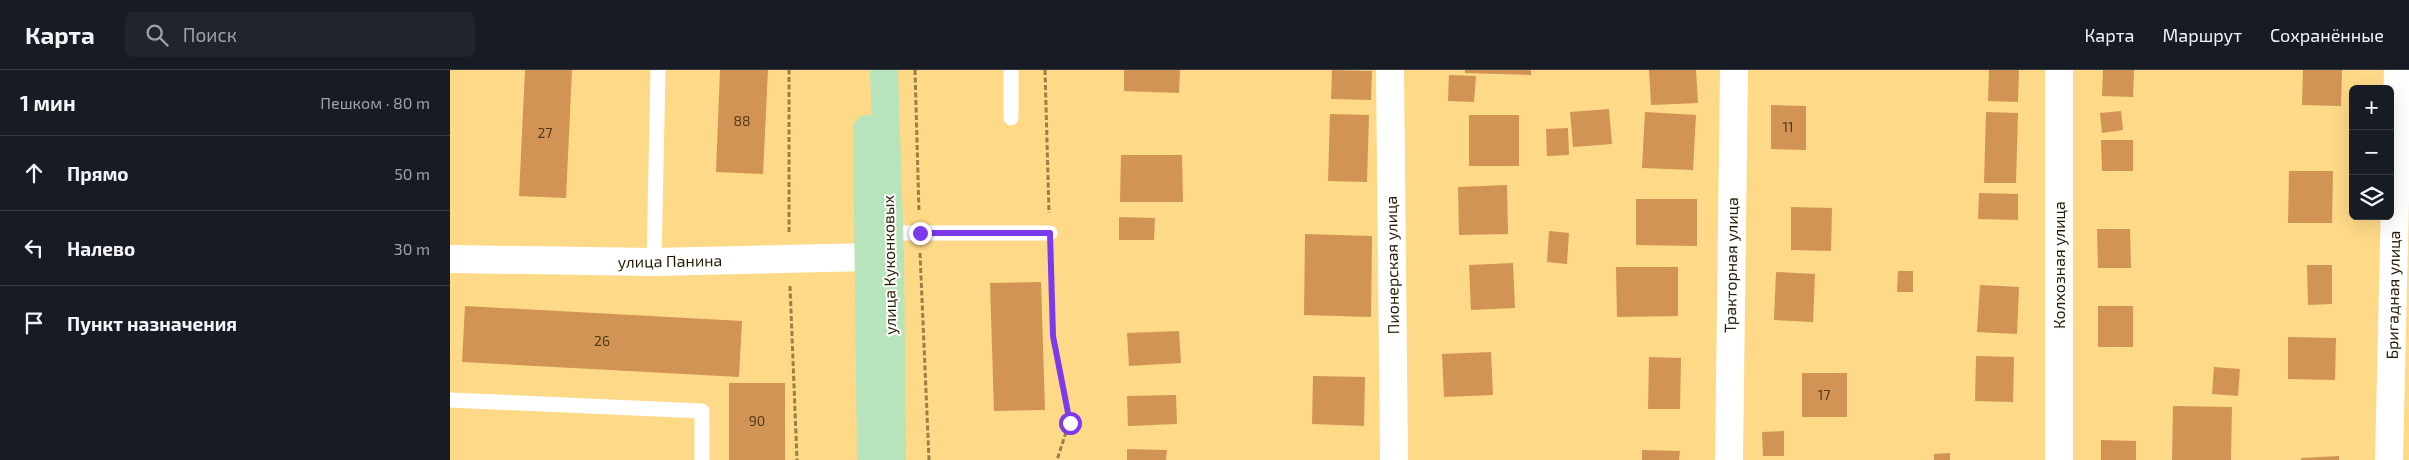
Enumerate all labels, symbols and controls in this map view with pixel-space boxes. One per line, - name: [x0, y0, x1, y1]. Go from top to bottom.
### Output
- search box: [125, 12, 475, 57]
- text: Карта: [25, 20, 95, 49]
- icon: search: [143, 21, 171, 49]
- text: Поиск: [183, 23, 237, 46]
- text: Карта: [2084, 24, 2134, 46]
- text: Маршрут: [2162, 24, 2242, 46]
- text: Сохранённые: [2270, 24, 2384, 46]
- map controls: [2349, 85, 2394, 220]
- button: +: [2349, 85, 2394, 130]
- text: 1 мин: [20, 90, 76, 115]
- text: Пешком · 80 m: [320, 93, 430, 112]
- house number: 88: [734, 112, 751, 129]
- house number: 11: [1782, 118, 1794, 135]
- house number: 27: [537, 124, 553, 141]
- button: −: [2349, 130, 2394, 175]
- icon: ahead: [20, 159, 48, 187]
- text: Прямо: [67, 162, 129, 185]
- text: 50 m: [394, 164, 430, 183]
- button: layers: [2349, 175, 2394, 220]
- street label: улица Куконковых: [878, 195, 900, 335]
- street label: Пионерская улица: [1381, 195, 1403, 335]
- street label: Тракторная улица: [1720, 197, 1742, 333]
- street label: Колхозная улица: [2049, 201, 2069, 329]
- route end: [909, 222, 932, 245]
- street label: Бригадная улица: [2382, 230, 2404, 360]
- icon: left: [20, 234, 48, 262]
- text: Налево: [67, 237, 135, 260]
- text: 30 m: [394, 239, 430, 258]
- street label: улица Панина: [618, 250, 722, 272]
- icon: arrive: [20, 309, 48, 337]
- text: Пункт назначения: [67, 312, 237, 335]
- house number: 26: [594, 332, 610, 349]
- house number: 17: [1818, 386, 1830, 403]
- house number: 90: [749, 412, 765, 429]
- route start: [1059, 412, 1082, 435]

